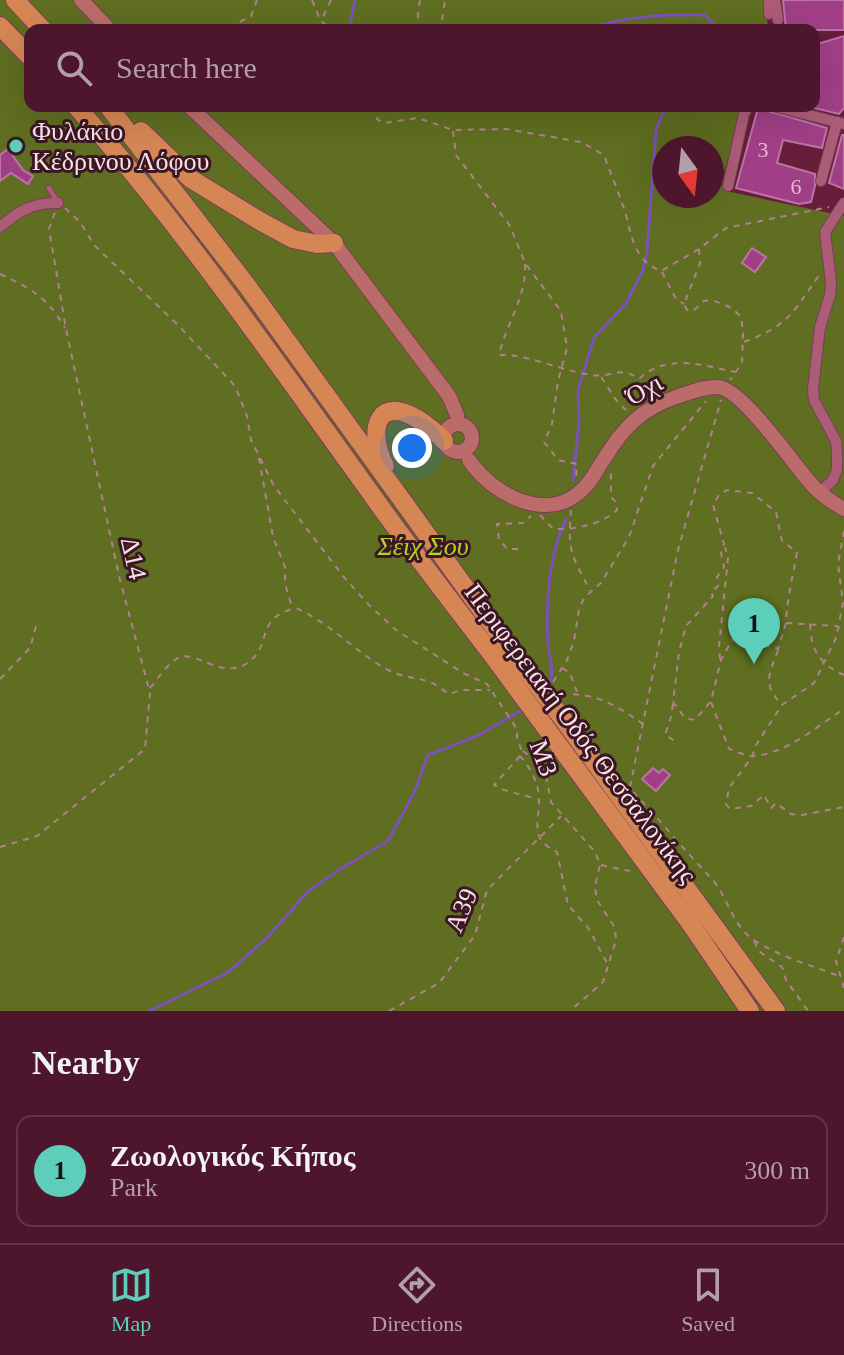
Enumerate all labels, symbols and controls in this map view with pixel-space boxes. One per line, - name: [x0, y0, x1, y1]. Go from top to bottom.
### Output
- search box: [24, 24, 820, 112]
- icon: search: [52, 46, 96, 90]
- text: Search here: [116, 51, 257, 84]
- place label: Φυλάκιο Κέδρινου Λόφου: [32, 117, 209, 176]
- north arrow: [652, 136, 724, 208]
- marker: Φυλάκιο Κέδρινου Λόφου: [7, 137, 25, 155]
- house number: 3: [758, 137, 769, 162]
- house number: 6: [791, 174, 802, 199]
- street label: Όχι: [620, 368, 668, 412]
- your location: [392, 428, 432, 468]
- park label: Σέιχ Σου: [376, 532, 469, 561]
- street label: Δ14: [115, 534, 152, 582]
- street label: Περιφερειακή Οδός Θεσσαλονίκης: [459, 578, 703, 889]
- pin: 1: [728, 598, 780, 664]
- street label: Μ3: [524, 736, 563, 780]
- street label: Α39: [439, 884, 484, 936]
- text: Nearby: [32, 1044, 140, 1081]
- text: Ζωολογικός Κήπος: [110, 1139, 355, 1172]
- text: 1: [54, 1156, 67, 1185]
- text: 300 m: [744, 1156, 810, 1185]
- text: Park: [110, 1173, 158, 1202]
- tab: Map: [109, 1263, 153, 1337]
- tab: Directions: [371, 1263, 463, 1337]
- tab: Saved: [681, 1263, 735, 1337]

